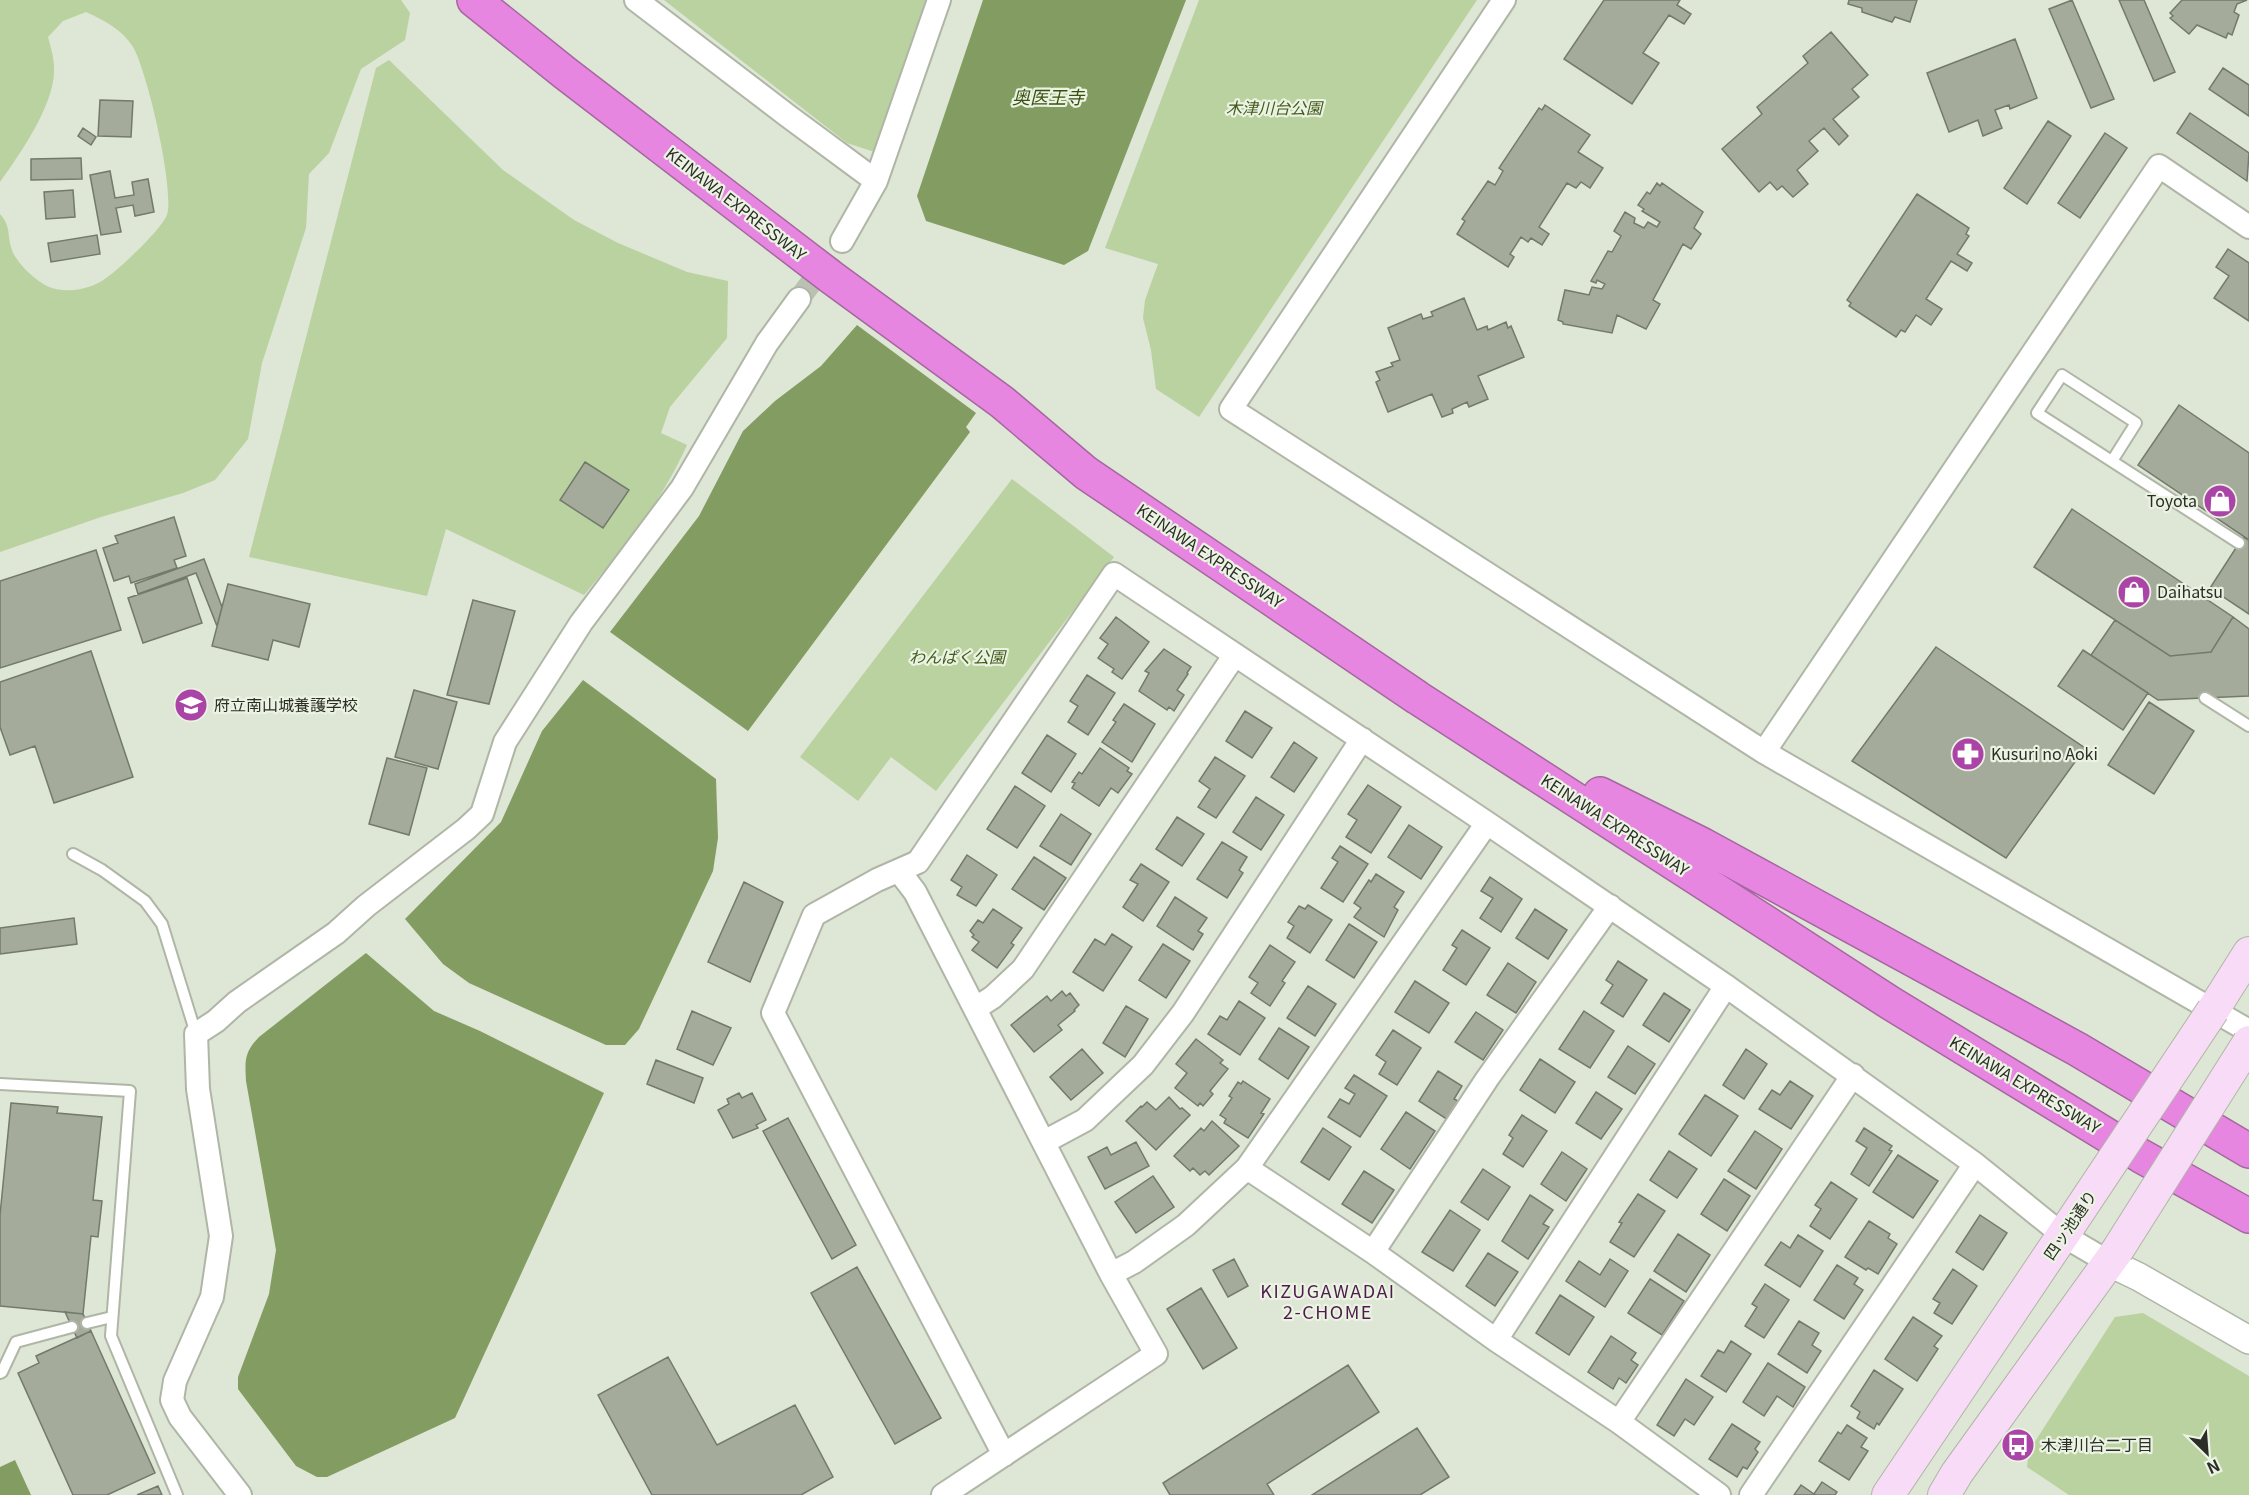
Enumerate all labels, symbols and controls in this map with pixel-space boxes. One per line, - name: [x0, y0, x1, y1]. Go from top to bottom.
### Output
- water label: 奥医王寺: [1012, 83, 1086, 109]
- park label: 木津川台公園: [1226, 95, 1324, 119]
- street label: KEINAWA EXPRESSWAY: [661, 141, 812, 266]
- shop icon: Toyota: [2202, 483, 2238, 519]
- place label: Toyota: [2147, 488, 2197, 512]
- street label: KEINAWA EXPRESSWAY: [1132, 497, 1289, 614]
- shop icon: Daihatsu: [2116, 574, 2152, 610]
- place label: Daihatsu: [2157, 579, 2223, 603]
- park label: わんぱく公園: [909, 644, 1007, 668]
- school or university icon: 府立南山城養護学校: [173, 687, 209, 723]
- place label: 府立南山城養護学校: [214, 692, 358, 716]
- pharmacy icon: Kusuri no Aoki: [1950, 736, 1986, 772]
- place label: Kusuri no Aoki: [1991, 741, 2098, 765]
- street label: KEINAWA EXPRESSWAY: [1537, 767, 1695, 881]
- street label: KEINAWA EXPRESSWAY: [1946, 1030, 2106, 1139]
- street label: 四ッ池通り: [2037, 1185, 2101, 1264]
- district label: KIZUGAWADAI 2-CHOME: [1260, 1277, 1396, 1324]
- north arrow: [2177, 1423, 2237, 1483]
- bus stop icon: 木津川台二丁目: [2000, 1427, 2036, 1463]
- place label: 木津川台二丁目: [2041, 1432, 2153, 1456]
- text: N: [2203, 1454, 2224, 1481]

